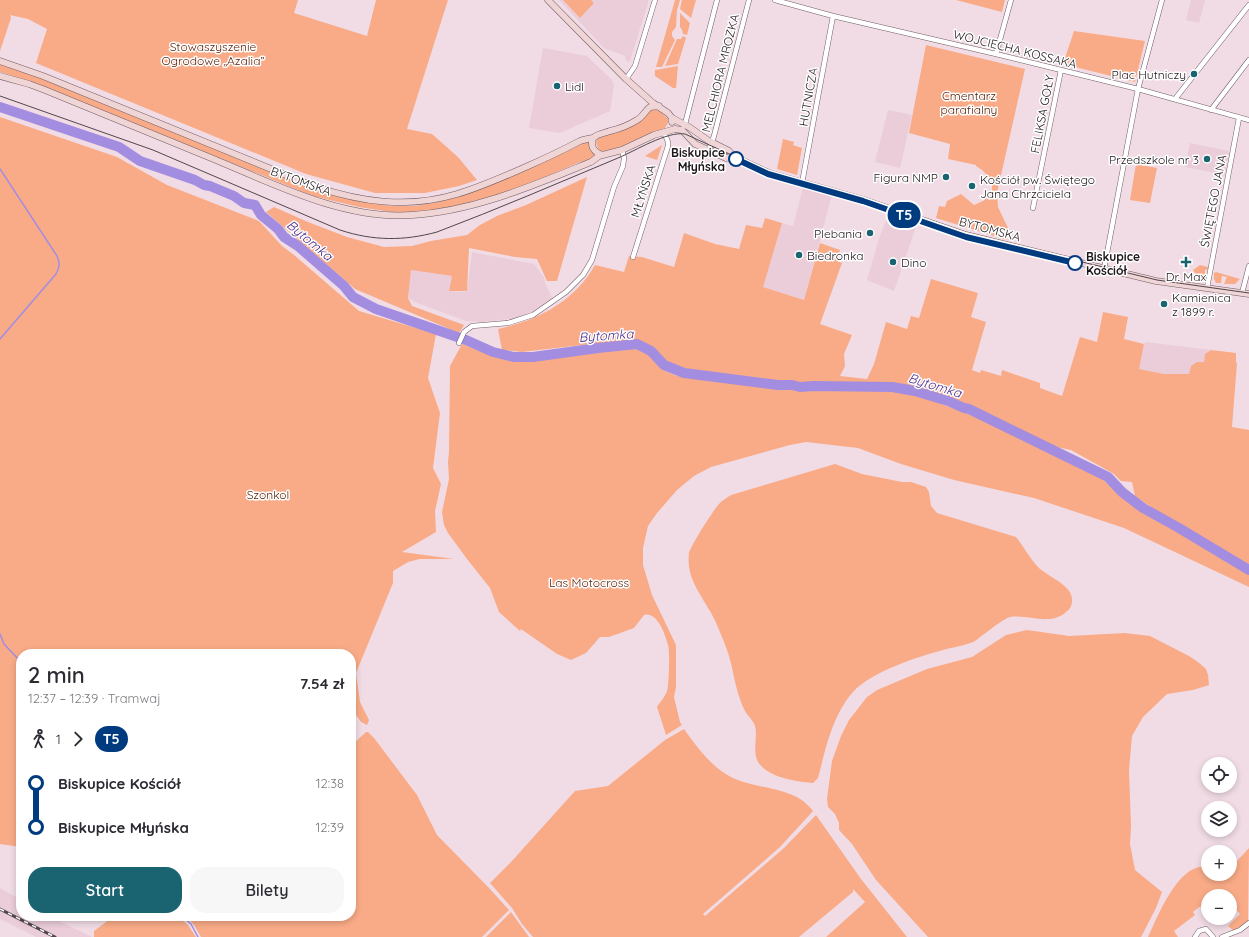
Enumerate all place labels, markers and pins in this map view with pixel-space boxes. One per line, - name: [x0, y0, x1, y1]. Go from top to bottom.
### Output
- place label: Plac Hutniczy: [1112, 67, 1186, 82]
- marker: Plac Hutniczy: [1189, 69, 1199, 79]
- place label: Lidl: [565, 79, 584, 94]
- marker: Lidl: [552, 81, 562, 91]
- place label: Biskupice Młyńska: [671, 145, 725, 174]
- marker: Biskupice Młyńska: [728, 151, 744, 167]
- place label: Przedszkole nr 3: [1109, 152, 1199, 167]
- marker: Przedszkole nr 3: [1202, 154, 1212, 164]
- place label: Figura NMP: [874, 170, 938, 185]
- marker: Figura NMP: [941, 172, 951, 182]
- place label: Kościół pw. Świętego Jana Chrzciciela: [980, 172, 1095, 201]
- marker: Kościół pw. Świętego Jana Chrzciciela: [967, 181, 977, 191]
- place label: Plebania: [814, 226, 862, 241]
- marker: Plebania: [865, 228, 875, 238]
- place label: Biedronka: [807, 248, 864, 263]
- place label: Biskupice Kościół: [1086, 249, 1140, 278]
- marker: Biedronka: [794, 250, 804, 260]
- place label: Dino: [901, 255, 926, 270]
- marker: Biskupice Kościół: [1067, 255, 1083, 271]
- marker: Dino: [888, 257, 898, 267]
- marker: Dr. Max: [1181, 257, 1191, 267]
- place label: Dr. Max: [1166, 269, 1206, 284]
- place label: Kamienica z 1899 r.: [1172, 290, 1231, 319]
- marker: Kamienica z 1899 r.: [1159, 299, 1169, 309]

